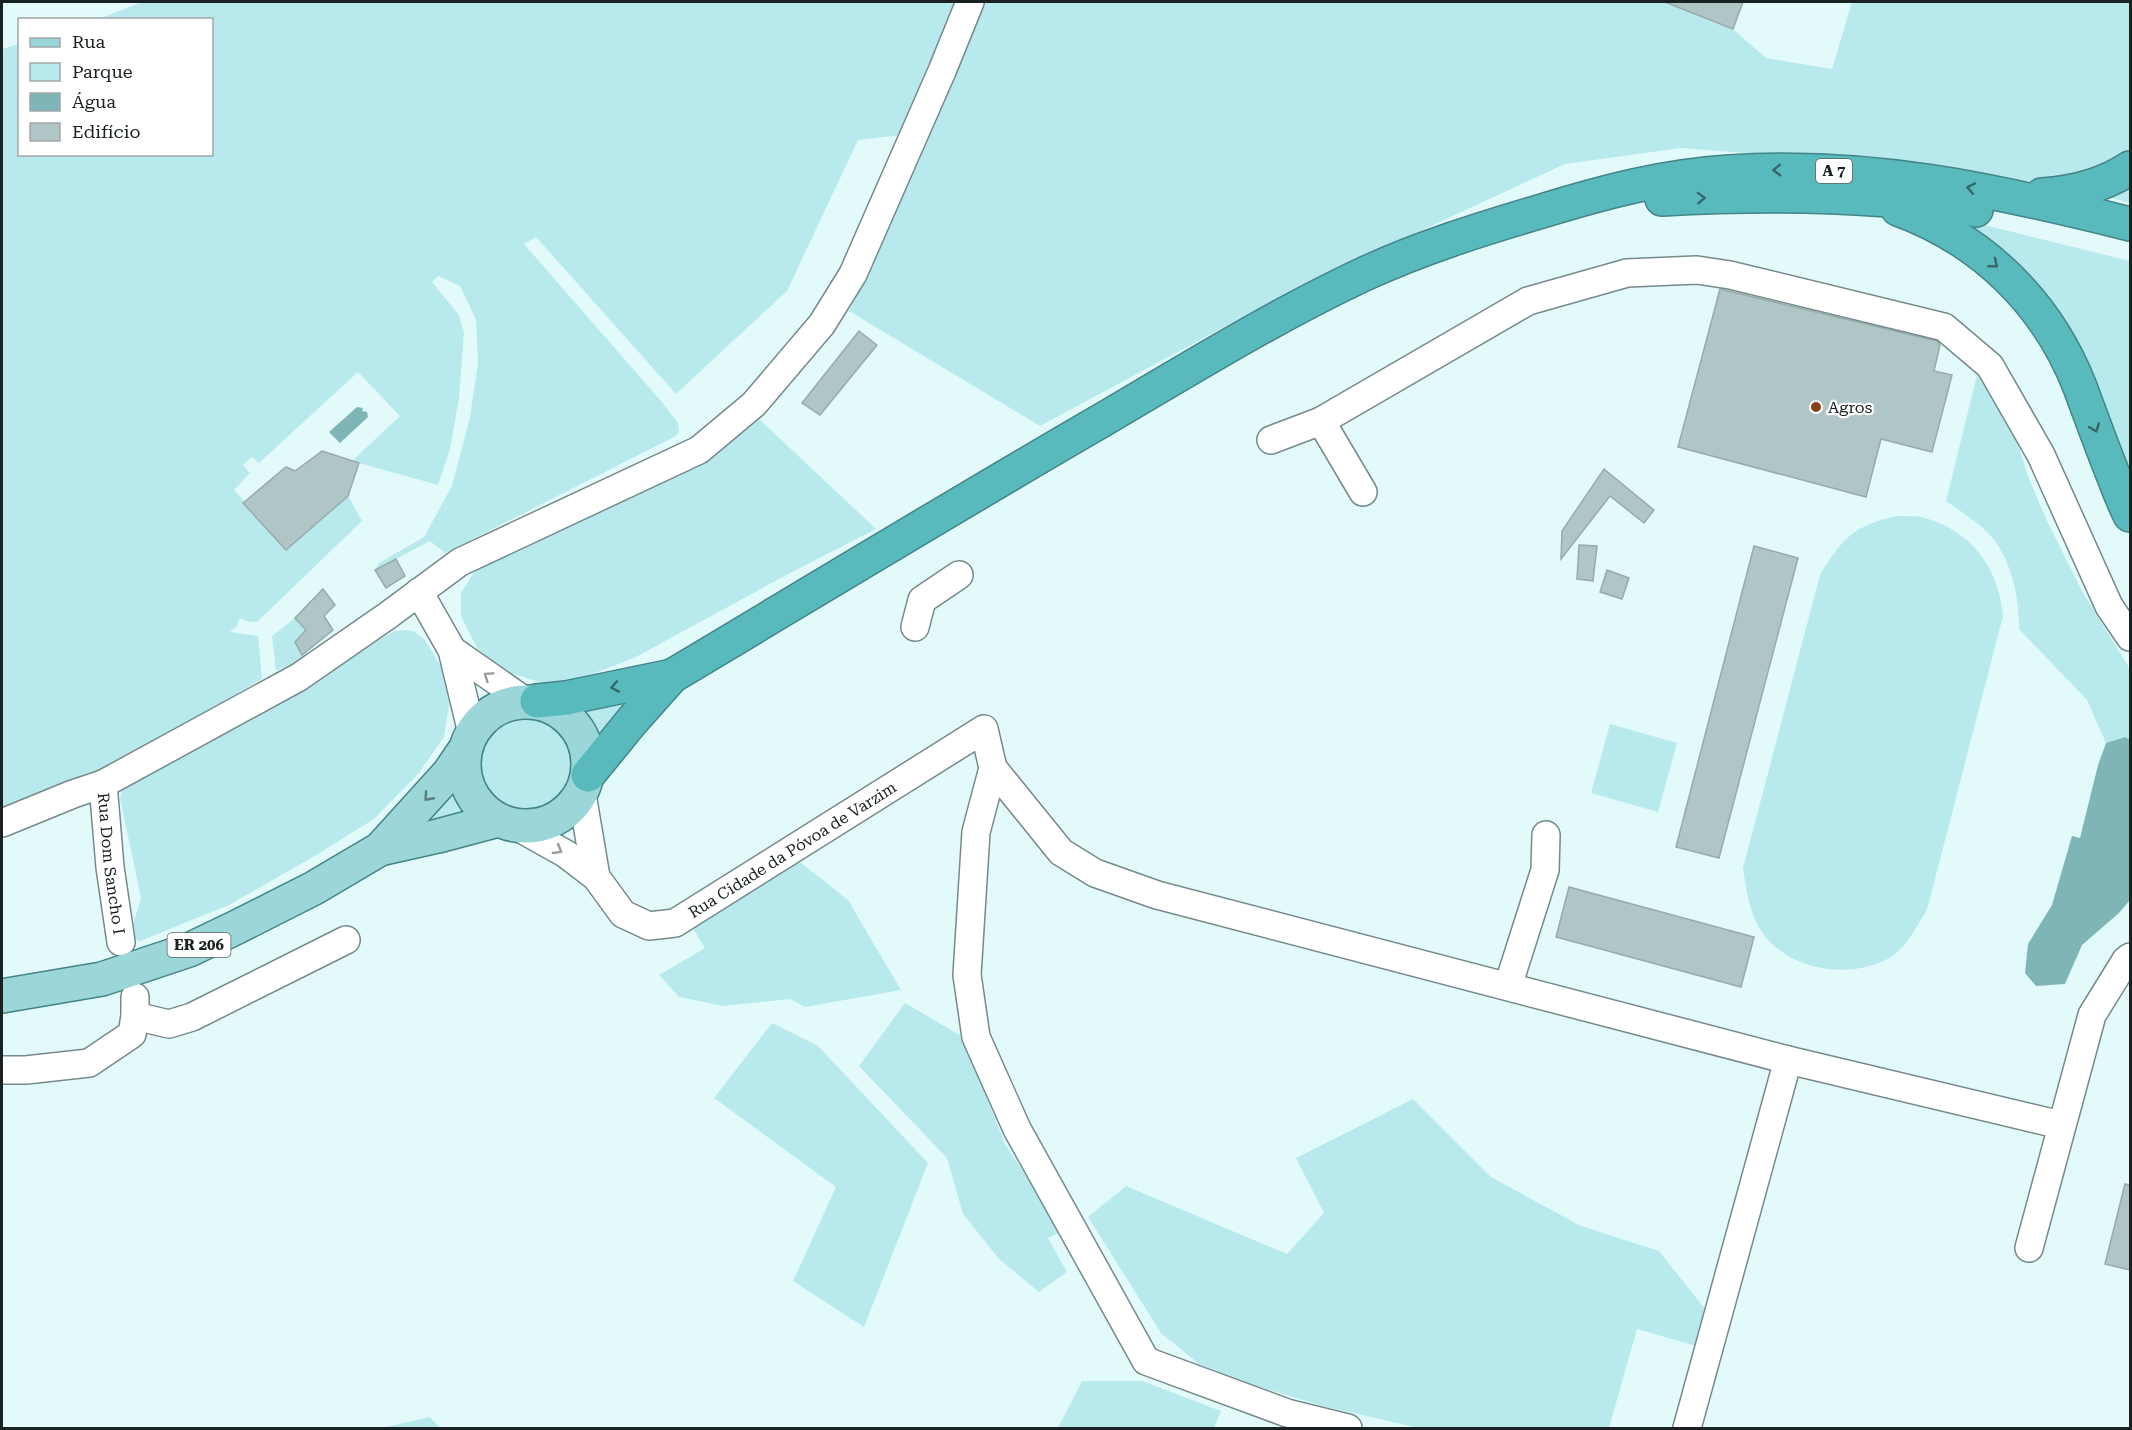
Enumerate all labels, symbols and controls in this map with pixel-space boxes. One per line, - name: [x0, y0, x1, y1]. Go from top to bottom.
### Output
- legend: [18, 18, 213, 156]
- text: Rua: [72, 31, 105, 52]
- text: Parque: [72, 61, 133, 82]
- text: Água: [72, 91, 116, 112]
- text: Edifício: [72, 121, 140, 142]
- road number: A 7: [1816, 159, 1852, 183]
- one-way arrow: [1773, 164, 1782, 176]
- one-way arrow: [1966, 182, 1976, 195]
- one-way arrow: [1696, 191, 1705, 204]
- one-way arrow: [1987, 257, 1998, 268]
- place label: Agros: [1828, 398, 1873, 417]
- marker: Agros: [1809, 400, 1823, 414]
- one-way arrow: [2088, 421, 2100, 432]
- one-way arrow: [484, 672, 495, 683]
- one-way arrow: [610, 680, 620, 693]
- street label: Rua Cidade da Póvoa de Varzim: [685, 777, 900, 922]
- one-way arrow: [424, 790, 435, 800]
- street label: Rua Dom Sancho I: [94, 792, 129, 936]
- one-way arrow: [551, 842, 562, 854]
- road number: ER 206: [168, 933, 230, 957]

